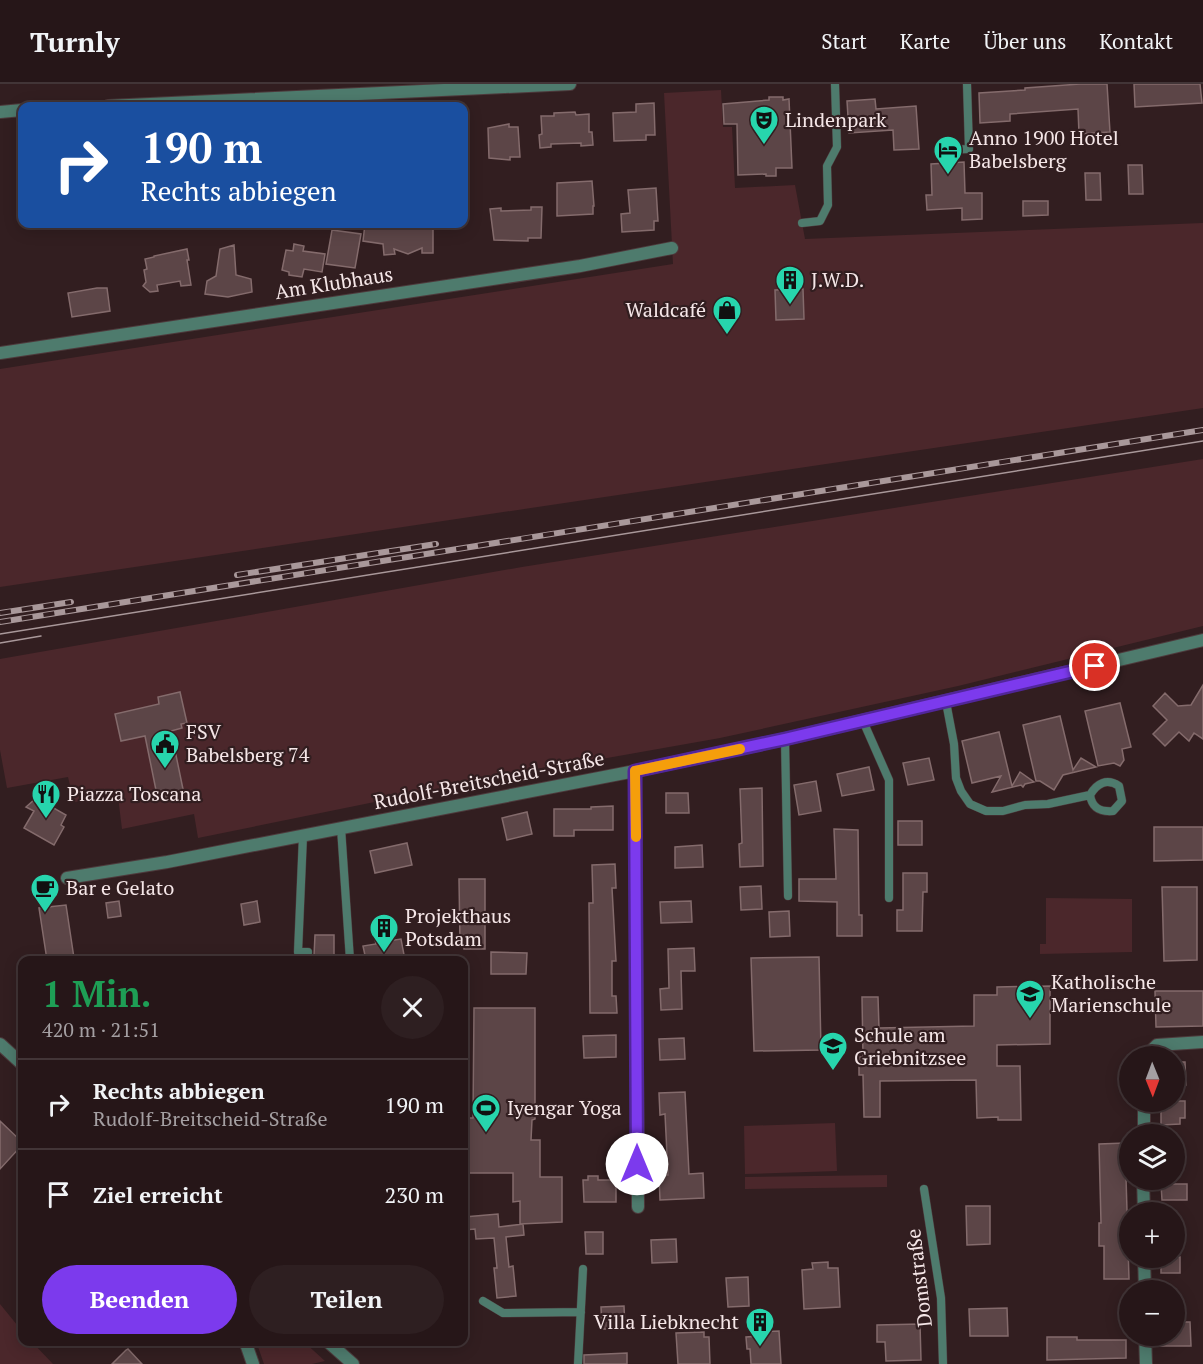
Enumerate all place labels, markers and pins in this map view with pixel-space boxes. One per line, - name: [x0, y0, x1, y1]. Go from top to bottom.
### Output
- theatre icon: Lindenpark: [748, 104, 780, 146]
- place label: Lindenpark: [785, 106, 887, 133]
- place label: Anno 1900 Hotel Babelsberg: [969, 124, 1119, 174]
- hotel icon: Anno 1900 Hotel Babelsberg: [932, 134, 964, 176]
- building icon: J.W.D.: [774, 264, 806, 306]
- place label: J.W.D.: [811, 266, 864, 293]
- shop icon: Waldcafé: [711, 294, 743, 336]
- place label: Waldcafé: [625, 296, 706, 323]
- pin: [1069, 640, 1120, 691]
- place label: FSV Babelsberg 74: [186, 718, 310, 768]
- public building icon: FSV Babelsberg 74: [149, 728, 181, 770]
- restaurant icon: Piazza Toscana: [30, 778, 62, 820]
- place label: Piazza Toscana: [67, 780, 201, 807]
- cafe icon: Bar e Gelato: [29, 872, 61, 914]
- place label: Bar e Gelato: [66, 874, 174, 901]
- place label: Projekthaus Potsdam: [405, 902, 511, 952]
- building icon: Projekthaus Potsdam: [368, 912, 400, 954]
- place label: Katholische Marienschule: [1051, 968, 1171, 1018]
- school or university icon: Katholische Marienschule: [1014, 978, 1046, 1020]
- place label: Schule am Griebnitzsee: [854, 1021, 966, 1071]
- school or university icon: Schule am Griebnitzsee: [817, 1030, 849, 1072]
- sports icon: Iyengar Yoga: [470, 1092, 502, 1134]
- place label: Iyengar Yoga: [507, 1094, 622, 1121]
- building icon: Villa Liebknecht: [744, 1306, 776, 1348]
- place label: Villa Liebknecht: [594, 1308, 740, 1335]

